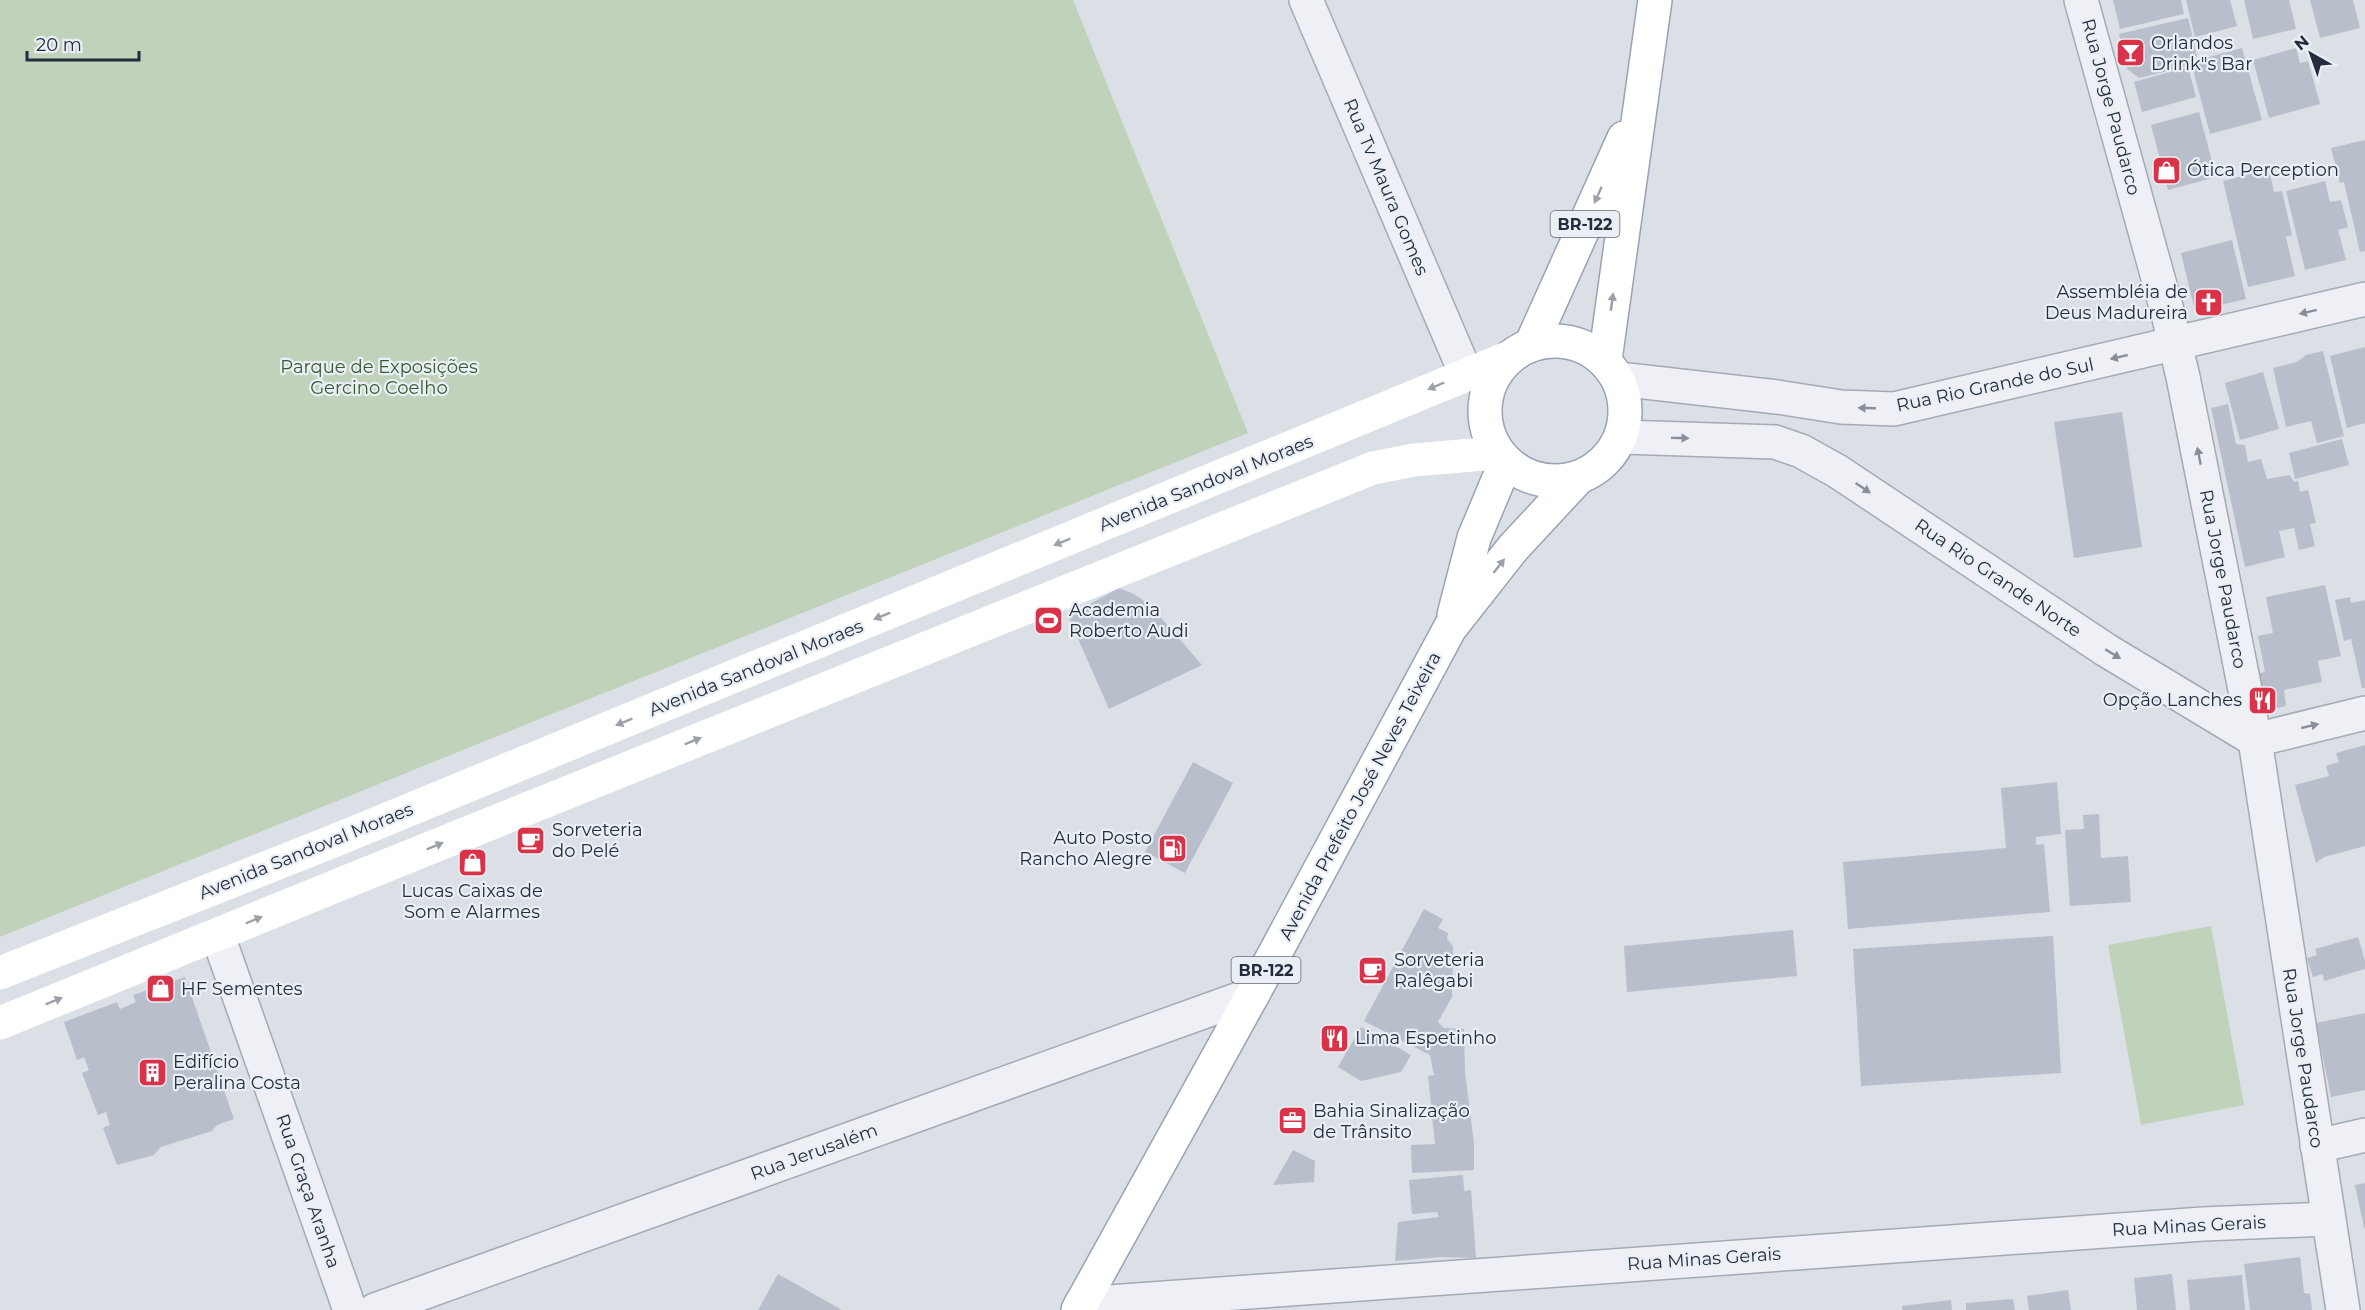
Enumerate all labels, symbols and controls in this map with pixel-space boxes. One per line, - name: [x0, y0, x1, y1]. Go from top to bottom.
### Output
- street label: Rua Jorge Paudarco: [2077, 16, 2145, 198]
- scale bar: [27, 24, 140, 62]
- north arrow: [2281, 24, 2341, 84]
- text: N: [2291, 31, 2313, 54]
- place label: Orlandos Drink"s Bar: [2151, 32, 2252, 75]
- text: 20 m: [36, 34, 82, 56]
- bar icon: Orlandos Drink"s Bar: [2114, 37, 2146, 69]
- street label: Rua Tv Maura Gomes: [1339, 95, 1433, 279]
- shop icon: Ótica Perception: [2150, 154, 2182, 186]
- place label: Ótica Perception: [2187, 159, 2339, 181]
- one-way arrow: [1593, 187, 1603, 205]
- road number: BR-122: [1550, 211, 1620, 237]
- place label: Assembléia de Deus Madureira: [2045, 281, 2188, 324]
- church icon: Assembléia de Deus Madureira: [2193, 286, 2225, 318]
- one-way arrow: [1608, 292, 1617, 311]
- one-way arrow: [2299, 308, 2317, 318]
- street label: Rua Rio Grande do Sul: [1894, 353, 2096, 417]
- one-way arrow: [2110, 353, 2129, 363]
- park label: Parque de Exposições Gercino Coelho: [280, 356, 478, 399]
- one-way arrow: [1427, 381, 1445, 391]
- one-way arrow: [1858, 403, 1877, 412]
- street label: Avenida Sandoval Moraes: [1096, 430, 1317, 536]
- one-way arrow: [1671, 433, 1690, 443]
- one-way arrow: [2194, 446, 2203, 465]
- one-way arrow: [1855, 482, 1871, 493]
- street label: Rua Jorge Paudarco: [2195, 488, 2251, 670]
- street label: Rua Rio Grande Norte: [1910, 514, 2086, 642]
- one-way arrow: [1053, 537, 1071, 547]
- one-way arrow: [1493, 558, 1506, 574]
- place label: Academia Roberto Audi: [1069, 599, 1189, 642]
- sports icon: Academia Roberto Audi: [1032, 604, 1064, 636]
- one-way arrow: [873, 612, 891, 621]
- street label: Avenida Sandoval Moraes: [646, 615, 867, 721]
- street label: Avenida Prefeito José Neves Teixeira: [1274, 648, 1446, 944]
- one-way arrow: [2105, 649, 2121, 660]
- restaurant icon: Opção Lanches: [2247, 684, 2279, 716]
- place label: Opção Lanches: [2103, 689, 2242, 711]
- one-way arrow: [615, 718, 633, 727]
- one-way arrow: [2301, 721, 2319, 731]
- one-way arrow: [685, 736, 703, 746]
- street label: Avenida Sandoval Moraes: [196, 798, 417, 904]
- place label: Sorveteria do Pelé: [552, 819, 643, 862]
- cafe icon: Sorveteria do Pelé: [515, 824, 547, 856]
- place label: Auto Posto Rancho Alegre: [1019, 827, 1152, 870]
- fuel station icon: Auto Posto Rancho Alegre: [1157, 832, 1189, 864]
- one-way arrow: [426, 840, 444, 850]
- shop icon: Lucas Caixas de Som e Alarmes: [456, 846, 488, 878]
- place label: Lucas Caixas de Som e Alarmes: [401, 880, 543, 923]
- one-way arrow: [246, 915, 264, 925]
- place label: Sorveteria Ralêgabi: [1394, 949, 1485, 992]
- cafe icon: Sorveteria Ralêgabi: [1357, 954, 1389, 986]
- road number: BR-122: [1232, 957, 1300, 983]
- street label: Rua Jorge Paudarco: [2278, 966, 2328, 1150]
- shop icon: HF Sementes: [144, 973, 176, 1005]
- place label: HF Sementes: [181, 978, 303, 1000]
- one-way arrow: [46, 996, 64, 1006]
- restaurant icon: Lima Espetinho: [1318, 1022, 1350, 1054]
- place label: Lima Espetinho: [1355, 1027, 1496, 1049]
- place label: Edifício Peralina Costa: [173, 1051, 301, 1094]
- building icon: Edifício Peralina Costa: [136, 1056, 168, 1088]
- place label: Bahia Sinalização de Trânsito: [1313, 1100, 1470, 1143]
- office icon: Bahia Sinalização de Trânsito: [1276, 1105, 1308, 1137]
- street label: Rua Graça Aranha: [271, 1111, 345, 1271]
- street label: Rua Jerusalém: [747, 1119, 881, 1185]
- street label: Rua Minas Gerais: [2111, 1211, 2267, 1241]
- street label: Rua Minas Gerais: [1626, 1243, 1782, 1275]

